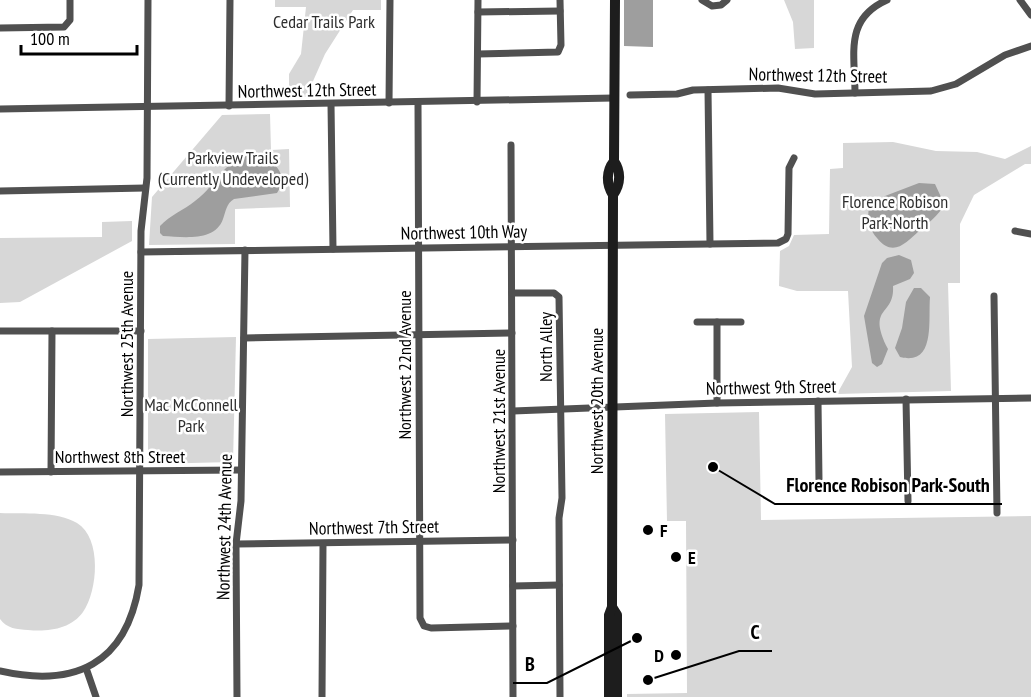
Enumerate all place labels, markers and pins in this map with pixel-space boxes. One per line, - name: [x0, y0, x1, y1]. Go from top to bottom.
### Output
- callout: Florence Robison Park-South: [775, 466, 1002, 504]
- place label: F: [660, 519, 668, 542]
- marker: F: [641, 523, 655, 537]
- place label: E: [688, 546, 696, 569]
- marker: E: [669, 550, 683, 564]
- callout: C: [739, 613, 772, 651]
- place label: D: [654, 644, 664, 667]
- callout: B: [513, 645, 547, 683]
- marker: D: [669, 648, 683, 662]

